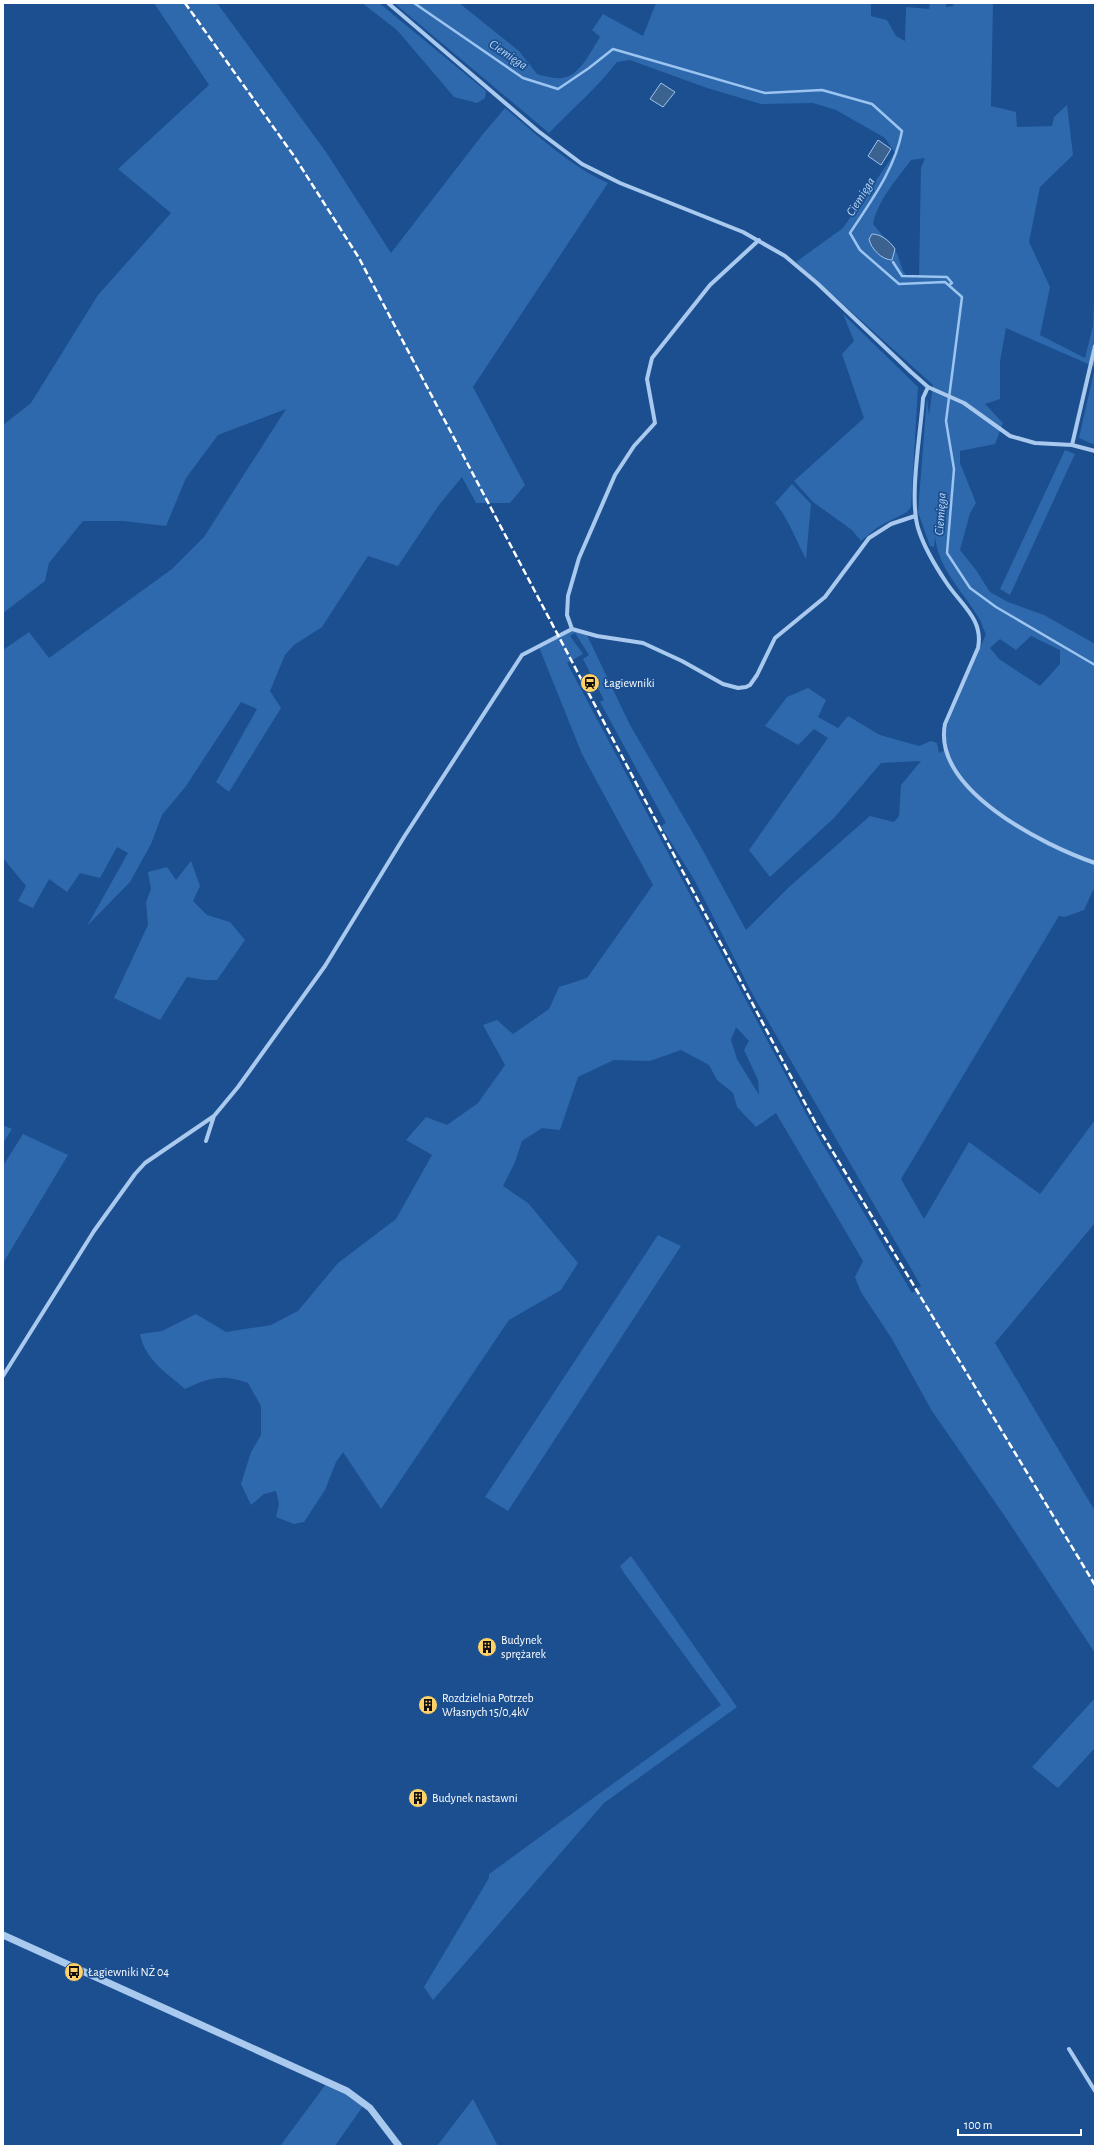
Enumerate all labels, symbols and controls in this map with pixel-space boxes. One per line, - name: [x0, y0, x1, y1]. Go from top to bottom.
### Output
- water label: Ciemięga: [487, 38, 530, 73]
- water label: Ciemięga: [844, 175, 878, 219]
- water label: Ciemięga: [933, 492, 949, 536]
- station icon: Łagiewniki: [579, 672, 601, 694]
- place label: Łagiewniki: [604, 677, 655, 689]
- place label: Budynek sprężarek: [501, 1634, 547, 1660]
- building icon: Budynek sprężarek: [476, 1636, 498, 1658]
- place label: Rozdzielnia Potrzeb Własnych 15/0,4kV: [442, 1692, 534, 1719]
- building icon: Rozdzielnia Potrzeb Własnych 15/0,4kV: [417, 1694, 439, 1716]
- building icon: Budynek nastawni: [407, 1787, 429, 1809]
- place label: Budynek nastawni: [432, 1792, 518, 1805]
- bus stop icon: Łagiewniki NŻ 04: [63, 1961, 85, 1983]
- place label: Łagiewniki NŻ 04: [88, 1965, 169, 1978]
- scale bar: [958, 2111, 1081, 2137]
- text: 100 m: [964, 2119, 992, 2131]

